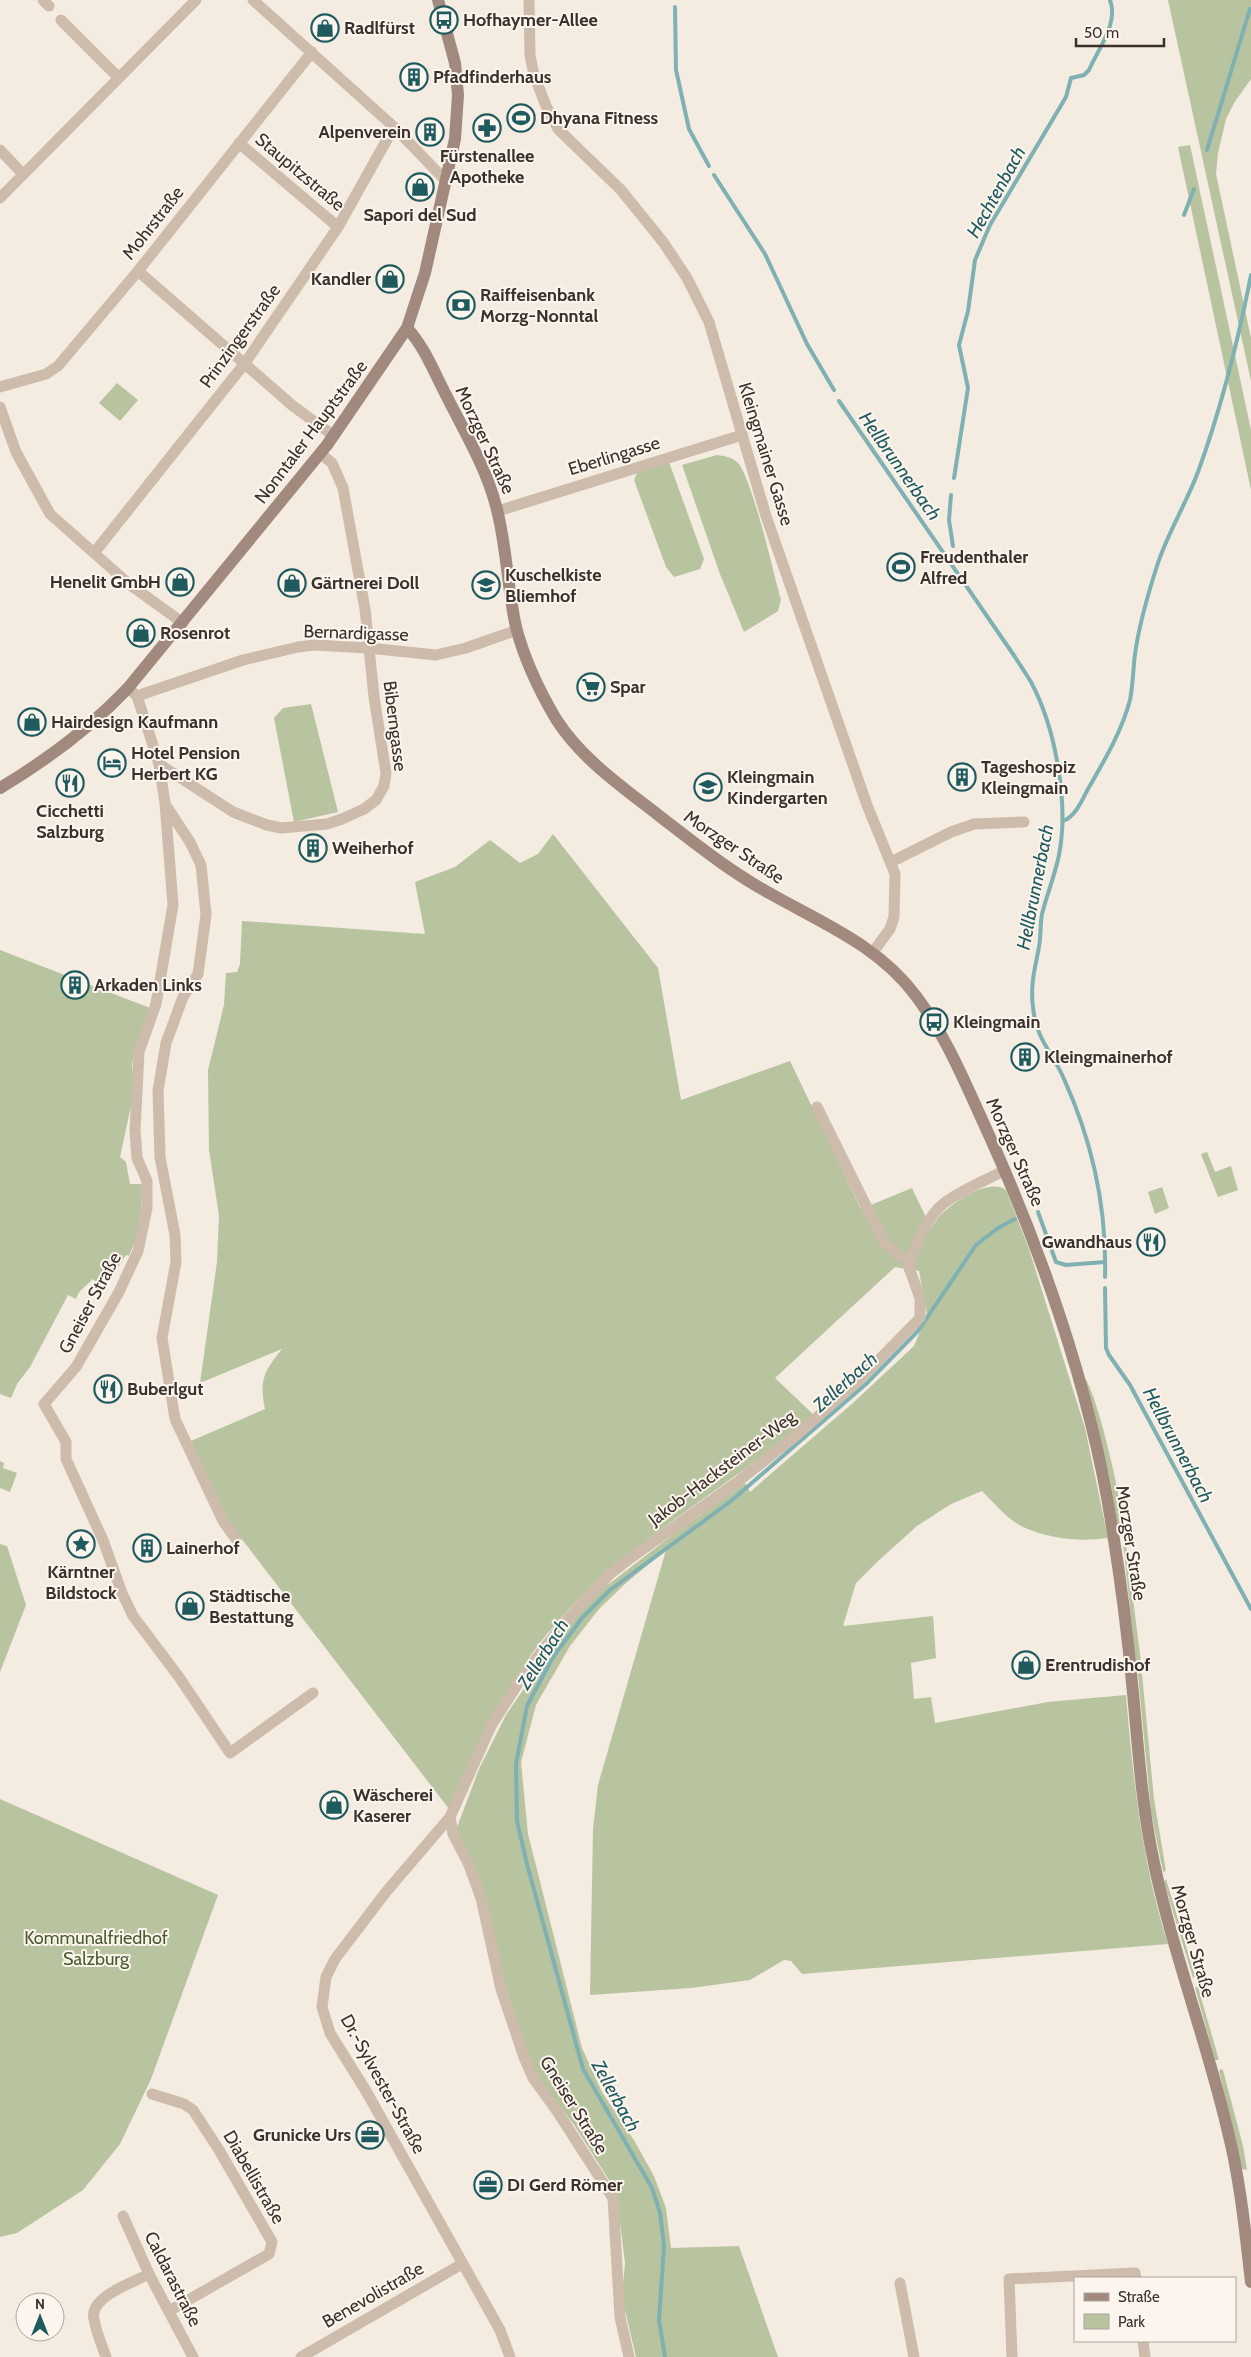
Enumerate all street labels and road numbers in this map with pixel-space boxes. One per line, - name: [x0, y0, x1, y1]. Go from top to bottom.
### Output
- street label: Staupitzstraße: [251, 128, 349, 216]
- street label: Mohrstraße: [118, 182, 188, 264]
- street label: Prinzingerstraße: [195, 280, 285, 392]
- street label: Nonntaler Hauptstraße: [250, 356, 372, 508]
- street label: Kleingmainer Gasse: [734, 380, 798, 528]
- street label: Morzger Straße: [450, 383, 520, 497]
- street label: Eberlingasse: [565, 432, 663, 480]
- street label: Bernardigasse: [303, 620, 409, 646]
- street label: Biberngasse: [379, 679, 411, 773]
- street label: Morzger Straße: [680, 805, 788, 889]
- street label: Morzger Straße: [981, 1094, 1049, 1210]
- street label: Gneiser Straße: [54, 1249, 126, 1357]
- street label: Jakob-Hacksteiner-Weg: [643, 1405, 801, 1531]
- street label: Morzger Straße: [1111, 1484, 1151, 1602]
- street label: Morzger Straße: [1166, 1882, 1220, 2000]
- street label: Dr.-Sylvester-Straße: [336, 2010, 430, 2158]
- street label: Gneiser Straße: [535, 2052, 613, 2158]
- street label: Diabellistraße: [218, 2126, 290, 2228]
- street label: Caldarastraße: [140, 2228, 206, 2330]
- street label: Benevolistraße: [319, 2257, 427, 2333]

